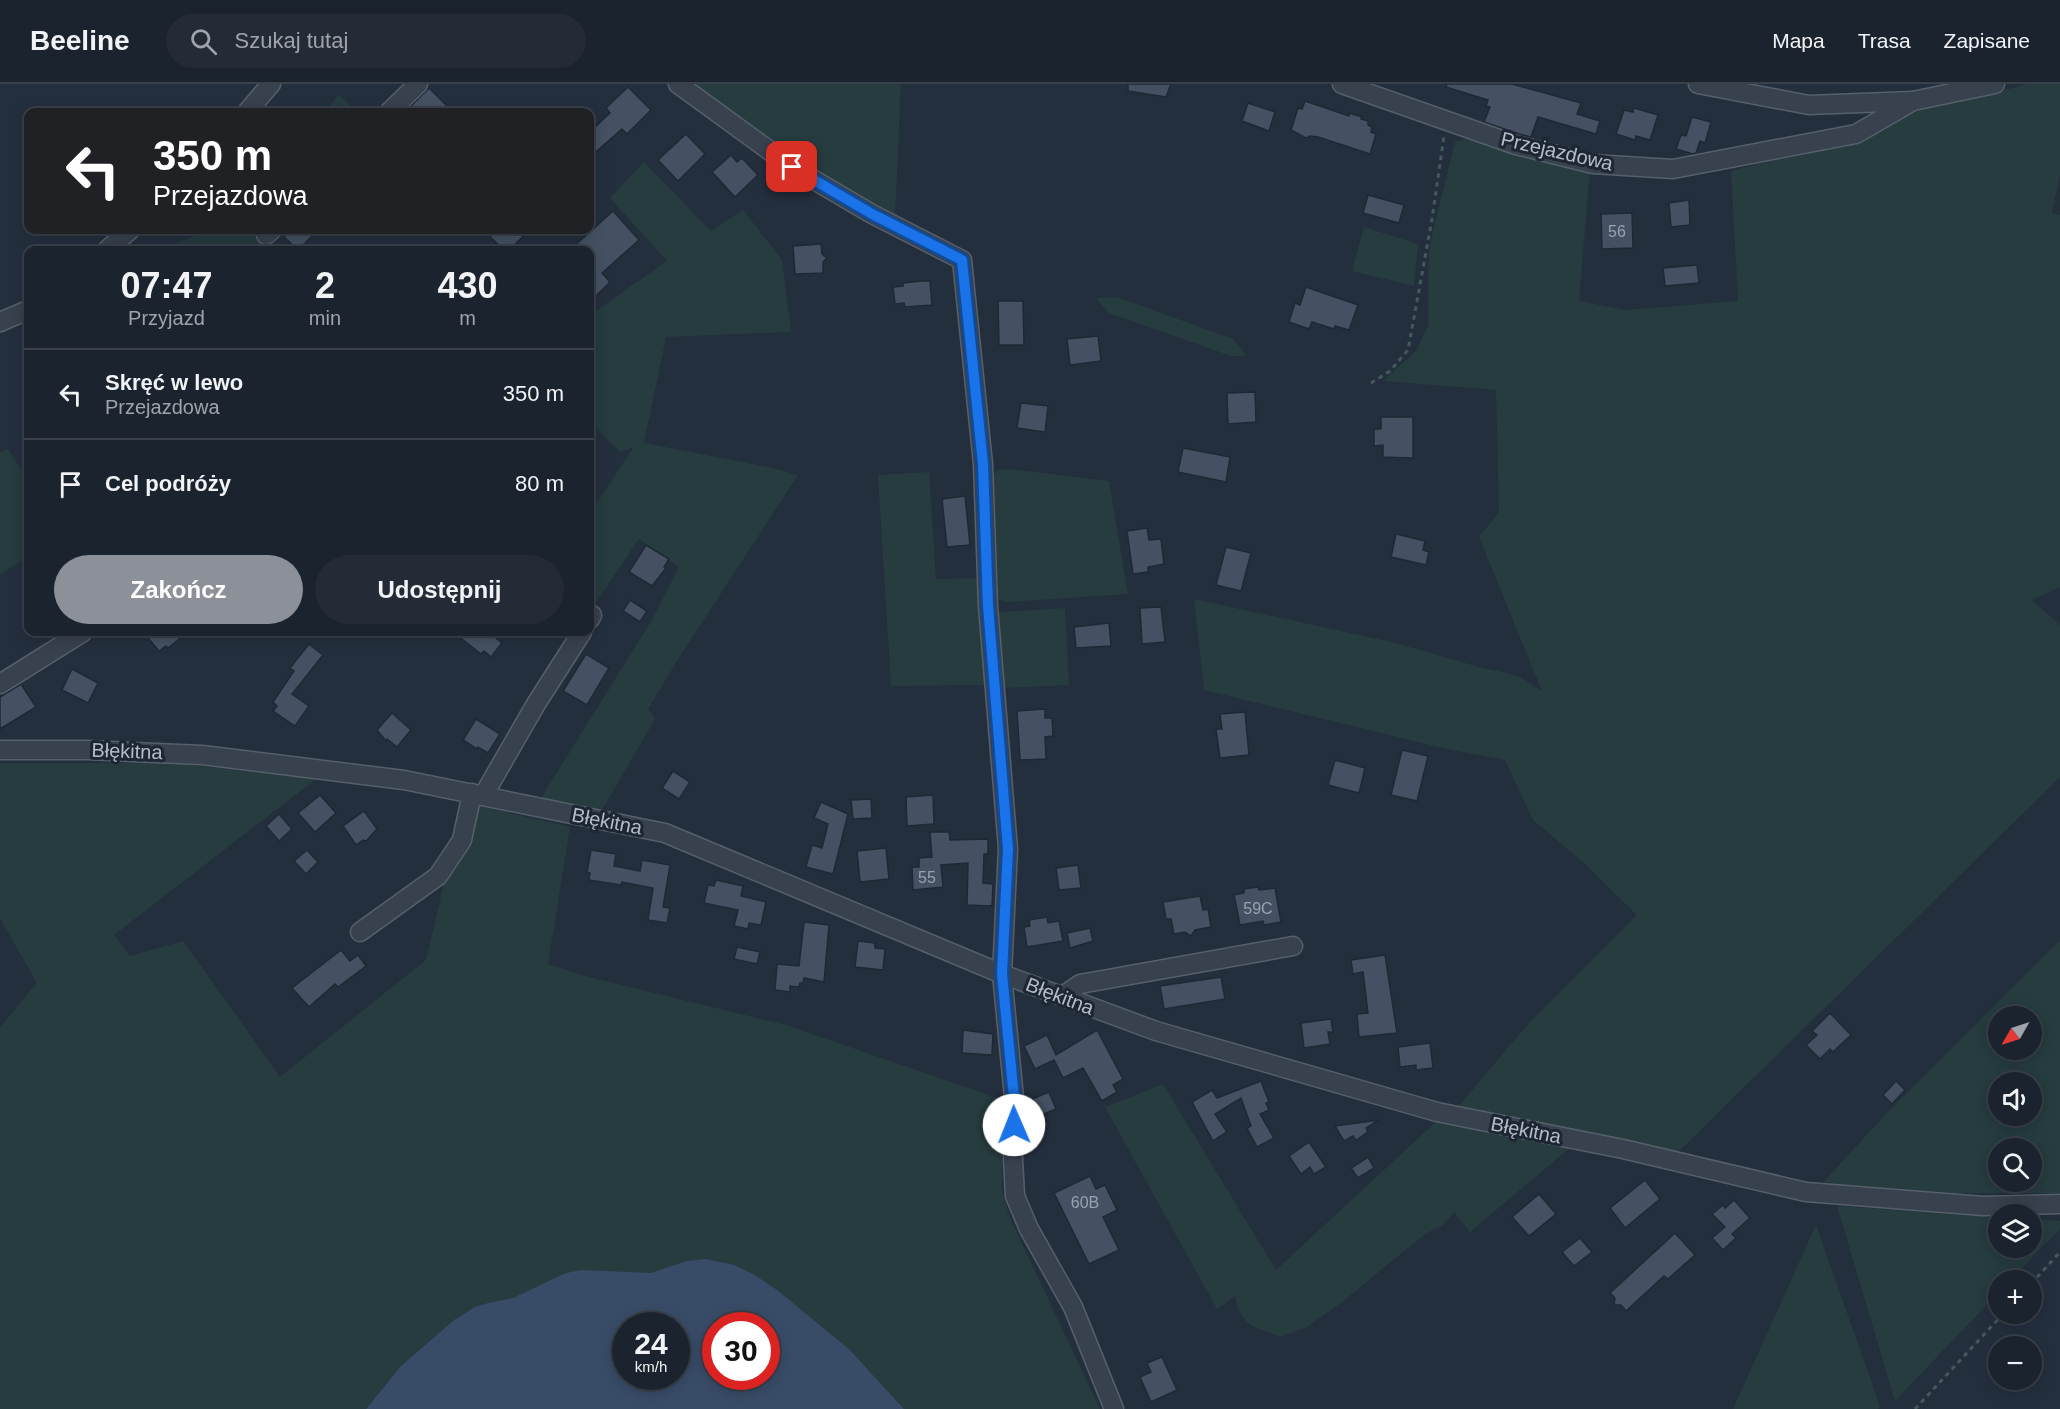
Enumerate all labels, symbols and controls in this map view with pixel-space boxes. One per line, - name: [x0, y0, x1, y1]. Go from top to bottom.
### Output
- search box: [166, 14, 586, 68]
- text: Beeline: [30, 25, 130, 56]
- icon: search: [187, 25, 220, 58]
- text: Szukaj tutaj: [235, 28, 348, 53]
- text: Mapa: [1772, 29, 1825, 52]
- text: Trasa: [1858, 29, 1911, 52]
- text: Zapisane: [1944, 29, 2030, 52]
- street label: Przejazdowa: [1499, 127, 1616, 175]
- icon: left: [54, 132, 132, 210]
- text: 350 m: [153, 132, 272, 179]
- pin: [766, 141, 817, 192]
- icon: arrive: [775, 150, 808, 183]
- text: Przejazdowa: [153, 181, 308, 211]
- house number: 56: [1608, 223, 1626, 240]
- text: 07:47: [120, 265, 212, 306]
- text: 2: [315, 265, 335, 306]
- text: 430: [437, 265, 498, 306]
- text: Przyjazd: [128, 307, 205, 329]
- text: min: [309, 307, 341, 329]
- text: m: [459, 307, 476, 329]
- text: Skręć w lewo: [105, 370, 243, 395]
- icon: left: [54, 378, 87, 411]
- text: 350 m: [503, 381, 564, 406]
- text: Przejazdowa: [105, 396, 220, 418]
- icon: arrive: [54, 468, 87, 501]
- text: Cel podróży: [105, 471, 231, 496]
- text: 80 m: [515, 471, 564, 496]
- button: Zakończ: [54, 555, 303, 624]
- button: Udostępnij: [315, 555, 564, 624]
- street label: Błękitna: [91, 739, 164, 763]
- street label: Błękitna: [570, 803, 645, 839]
- house number: 55: [918, 869, 936, 886]
- house number: 59C: [1243, 900, 1273, 917]
- street label: Błękitna: [1023, 973, 1098, 1019]
- north arrow: [1988, 1006, 2042, 1060]
- map controls: [1988, 1006, 2042, 1390]
- button: sound: [1988, 1072, 2042, 1126]
- position arrow: [982, 1093, 1046, 1157]
- street label: Błękitna: [1489, 1112, 1564, 1148]
- button: search: [1988, 1138, 2042, 1192]
- house number: 60B: [1071, 1194, 1099, 1211]
- button: layers: [1988, 1204, 2042, 1258]
- button: +: [1988, 1270, 2042, 1324]
- speed limit sign: 30: [702, 1312, 780, 1390]
- text: 24: [634, 1327, 668, 1360]
- button: −: [1988, 1336, 2042, 1390]
- text: km/h: [635, 1358, 667, 1375]

